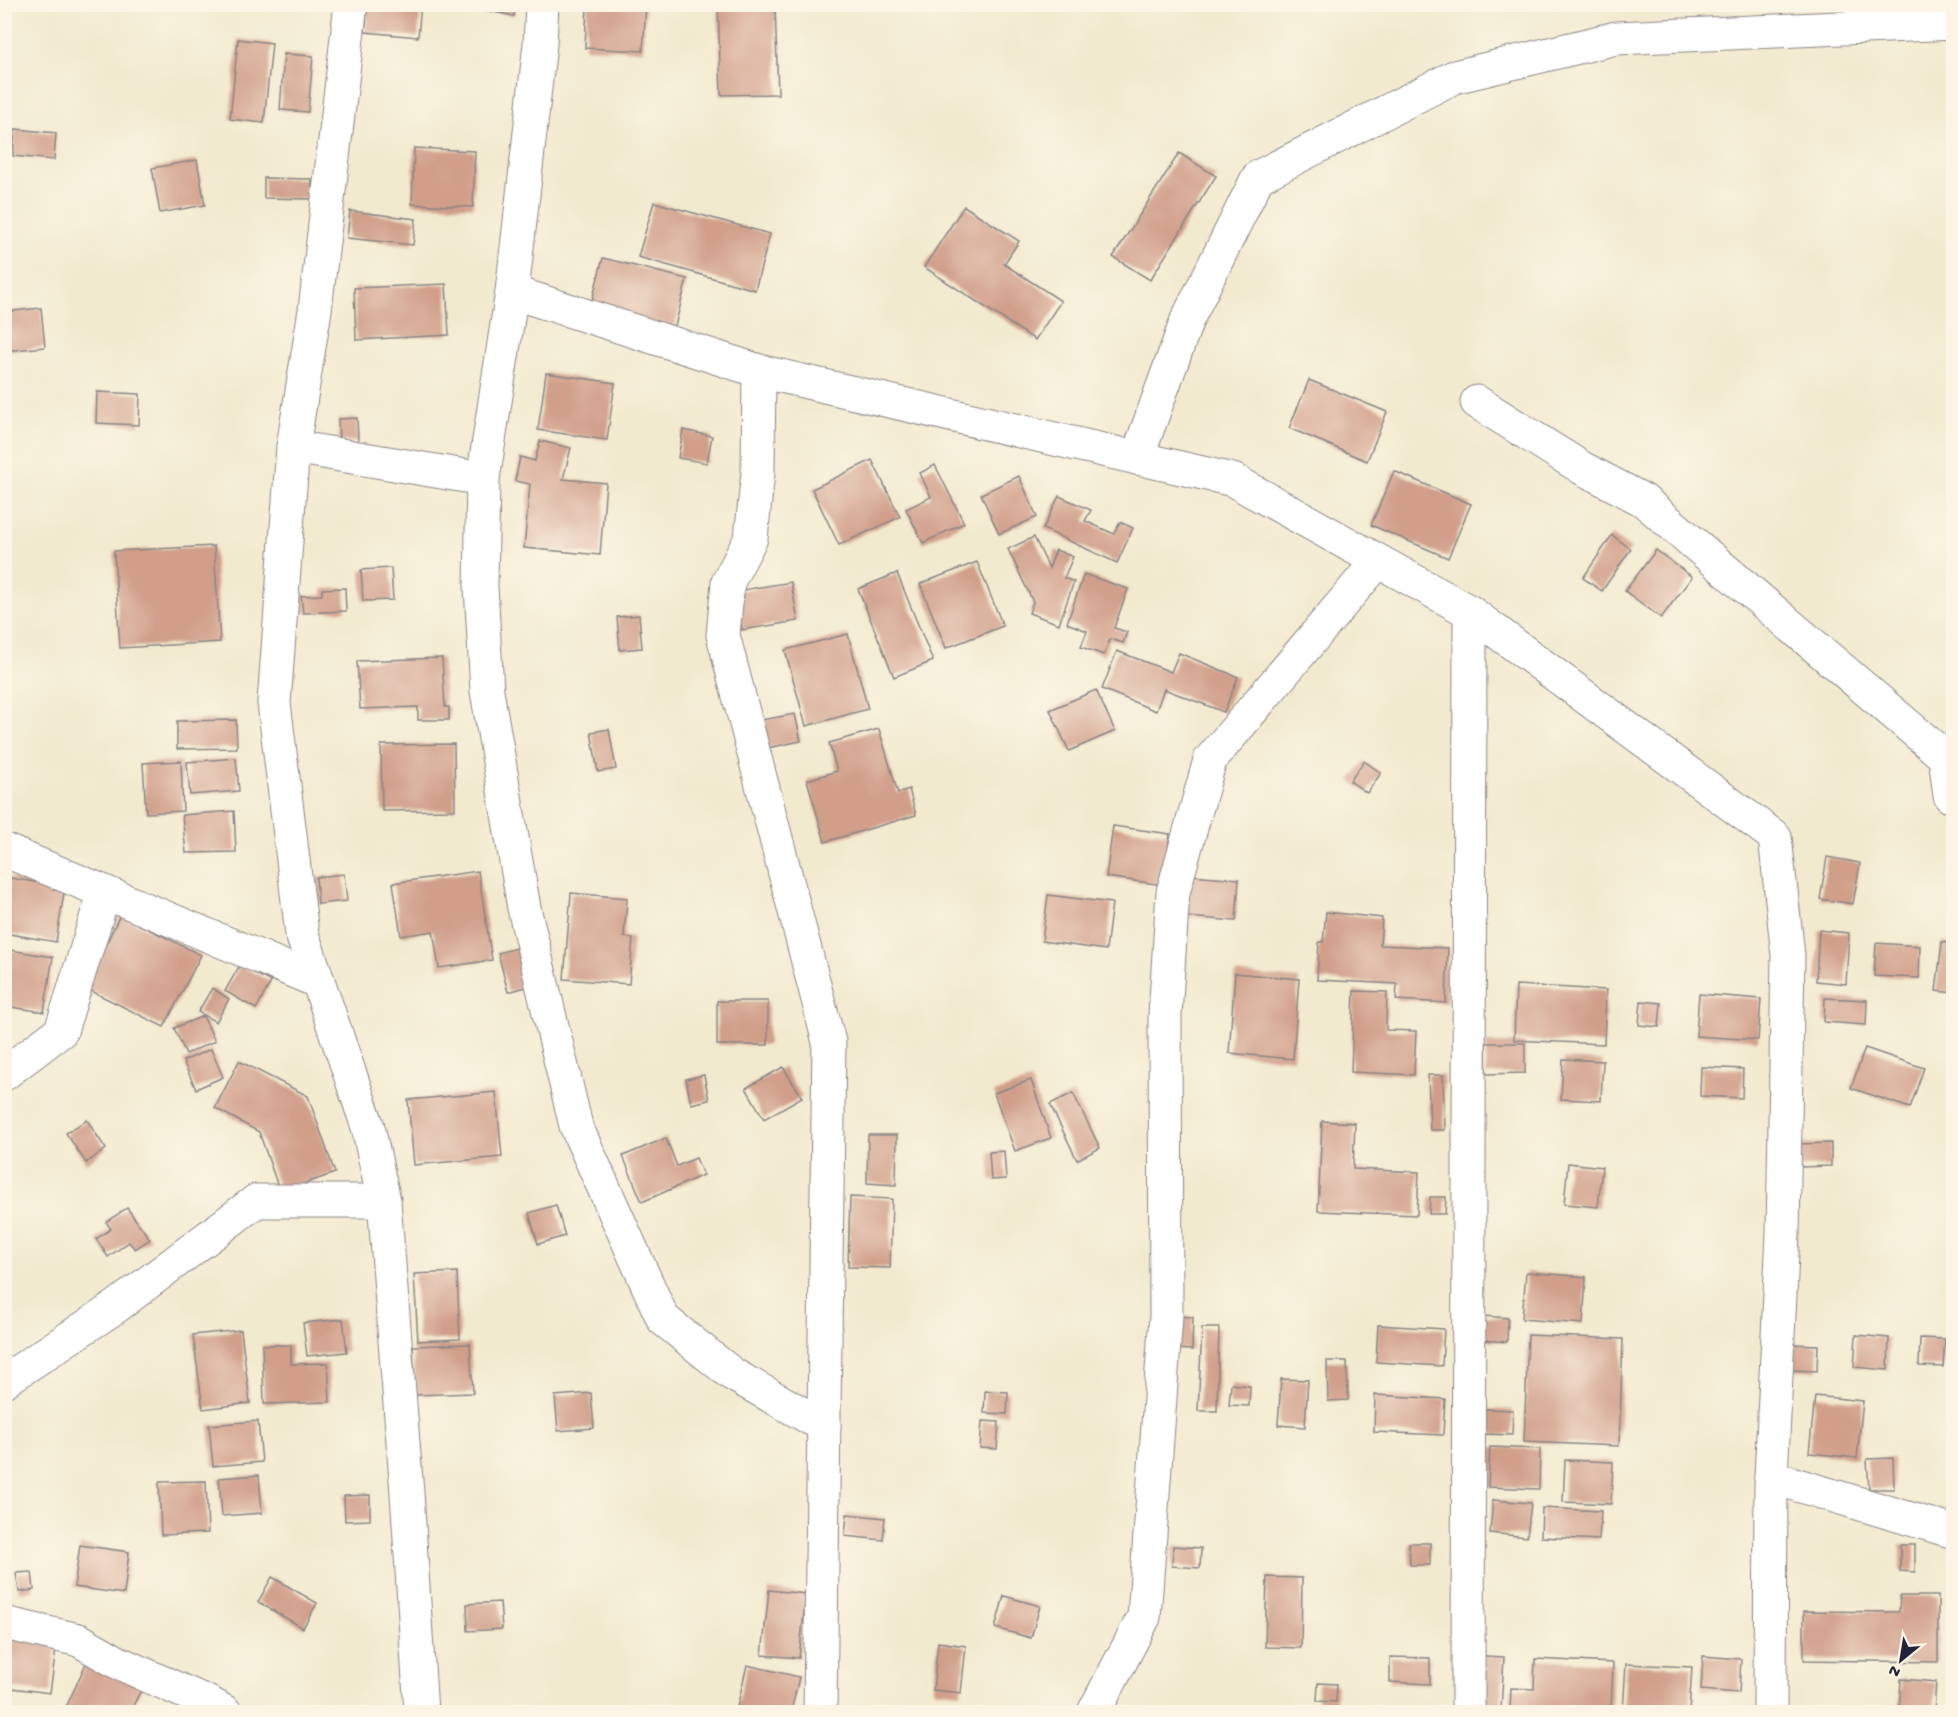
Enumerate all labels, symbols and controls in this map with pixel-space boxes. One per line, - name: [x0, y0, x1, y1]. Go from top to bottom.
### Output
- north arrow: [1871, 1630, 1931, 1690]
- text: N: [1886, 1659, 1905, 1681]

